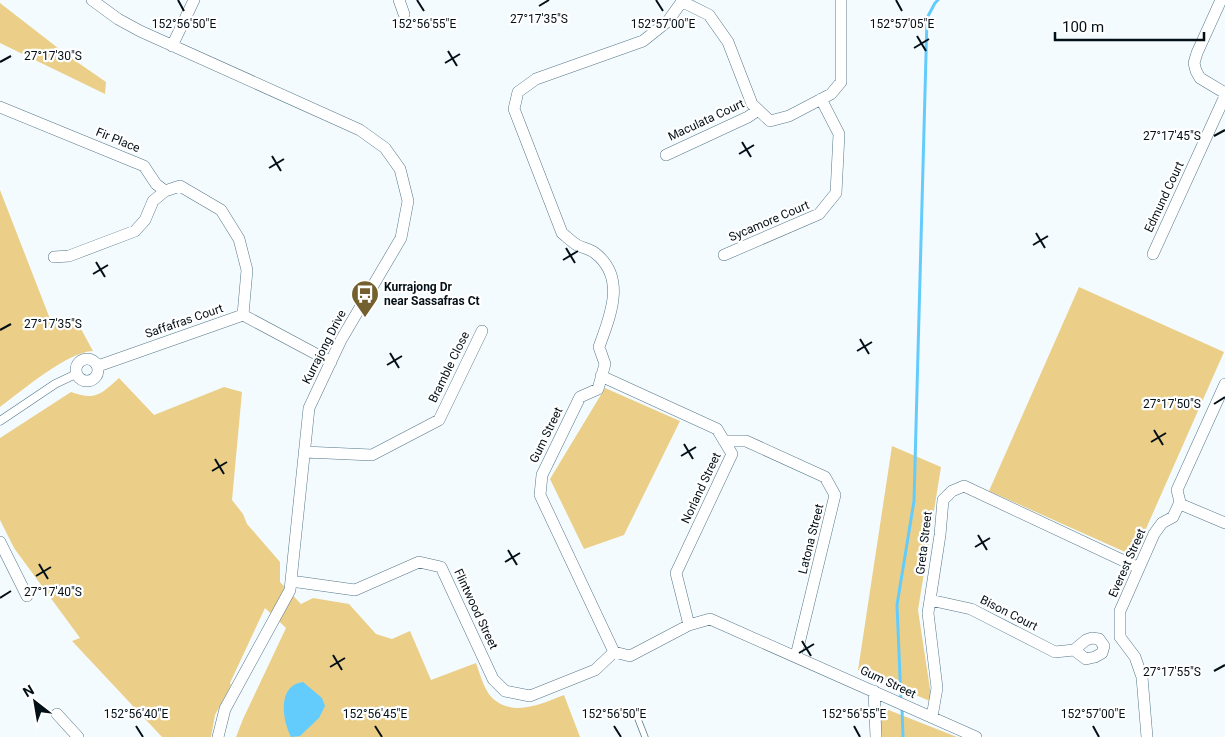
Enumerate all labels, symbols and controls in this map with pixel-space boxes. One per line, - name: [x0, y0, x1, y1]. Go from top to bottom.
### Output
- scale bar: [1055, 10, 1204, 42]
- text: 27°17'35"S: [510, 12, 568, 26]
- text: 152°56'50"E: [152, 17, 216, 31]
- text: 152°56'55"E: [392, 17, 456, 31]
- text: 152°57'00"E: [631, 17, 695, 31]
- text: 152°57'05"E: [870, 17, 934, 31]
- text: 100 m: [1062, 18, 1104, 36]
- text: 27°17'30"S: [24, 49, 82, 63]
- street label: Maculata Court: [666, 96, 746, 144]
- street label: Fir Place: [94, 125, 142, 155]
- text: 27°17'45"S: [1143, 129, 1201, 143]
- street label: Edmund Court: [1141, 159, 1187, 235]
- street label: Sycamore Court: [727, 198, 811, 244]
- bus stop icon: Kurrajong Dr near Sassafras Ct: [350, 279, 380, 318]
- place label: Kurrajong Dr near Sassafras Ct: [384, 280, 480, 308]
- street label: Saffafras Court: [143, 301, 225, 341]
- street label: Kurrajong Drive: [299, 308, 349, 386]
- text: 27°17'35"S: [24, 317, 82, 331]
- street label: Bramble Close: [426, 329, 472, 405]
- text: 27°17'50"S: [1143, 397, 1201, 411]
- street label: Gum Street: [527, 405, 565, 465]
- street label: Norland Street: [678, 450, 724, 526]
- street label: Latona Street: [796, 503, 826, 575]
- street label: Greta Street: [913, 511, 935, 575]
- street label: Everest Street: [1106, 526, 1148, 600]
- street label: Flintwood Street: [451, 567, 501, 652]
- text: 27°17'40"S: [24, 585, 82, 599]
- street label: Bison Court: [978, 593, 1040, 633]
- street label: Gum Street: [858, 663, 918, 701]
- text: 27°17'55"S: [1143, 665, 1201, 679]
- north arrow: [10, 677, 60, 727]
- text: N: [20, 681, 37, 700]
- text: 152°56'40"E: [104, 707, 168, 721]
- text: 152°56'45"E: [343, 707, 407, 721]
- text: 152°56'50"E: [582, 707, 646, 721]
- text: 152°56'55"E: [822, 707, 886, 721]
- text: 152°57'00"E: [1061, 707, 1125, 721]

